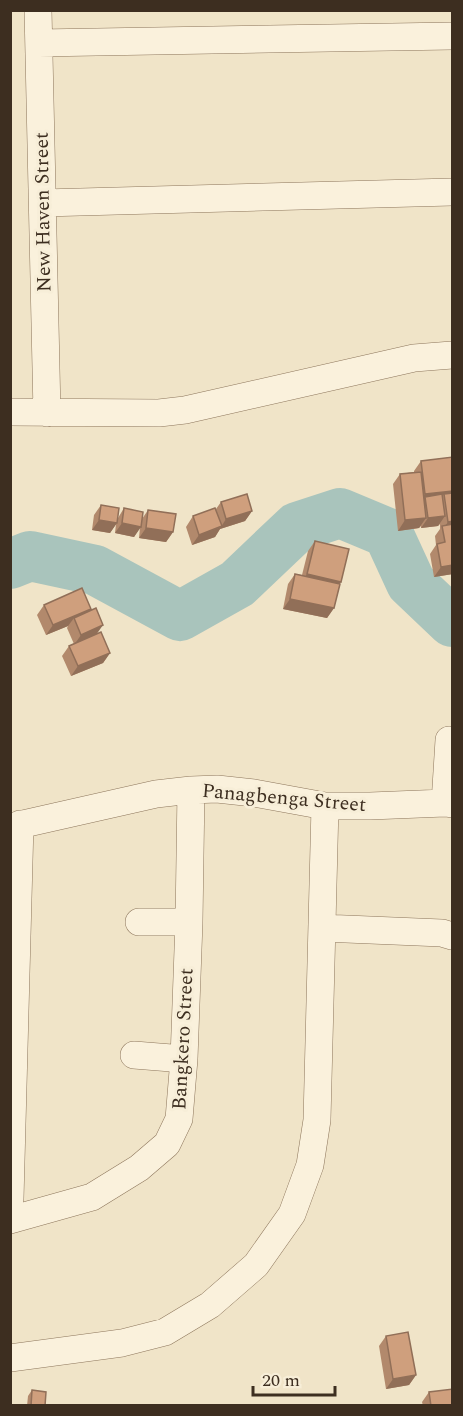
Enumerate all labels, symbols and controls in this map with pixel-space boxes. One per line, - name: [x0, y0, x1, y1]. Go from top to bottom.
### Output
- street label: New Haven Street: [27, 132, 59, 292]
- street label: Panagbenga Street: [201, 776, 367, 820]
- street label: Bangkero Street: [164, 967, 202, 1111]
- scale bar: [253, 1359, 336, 1397]
- text: 20 m: [262, 1367, 300, 1394]

